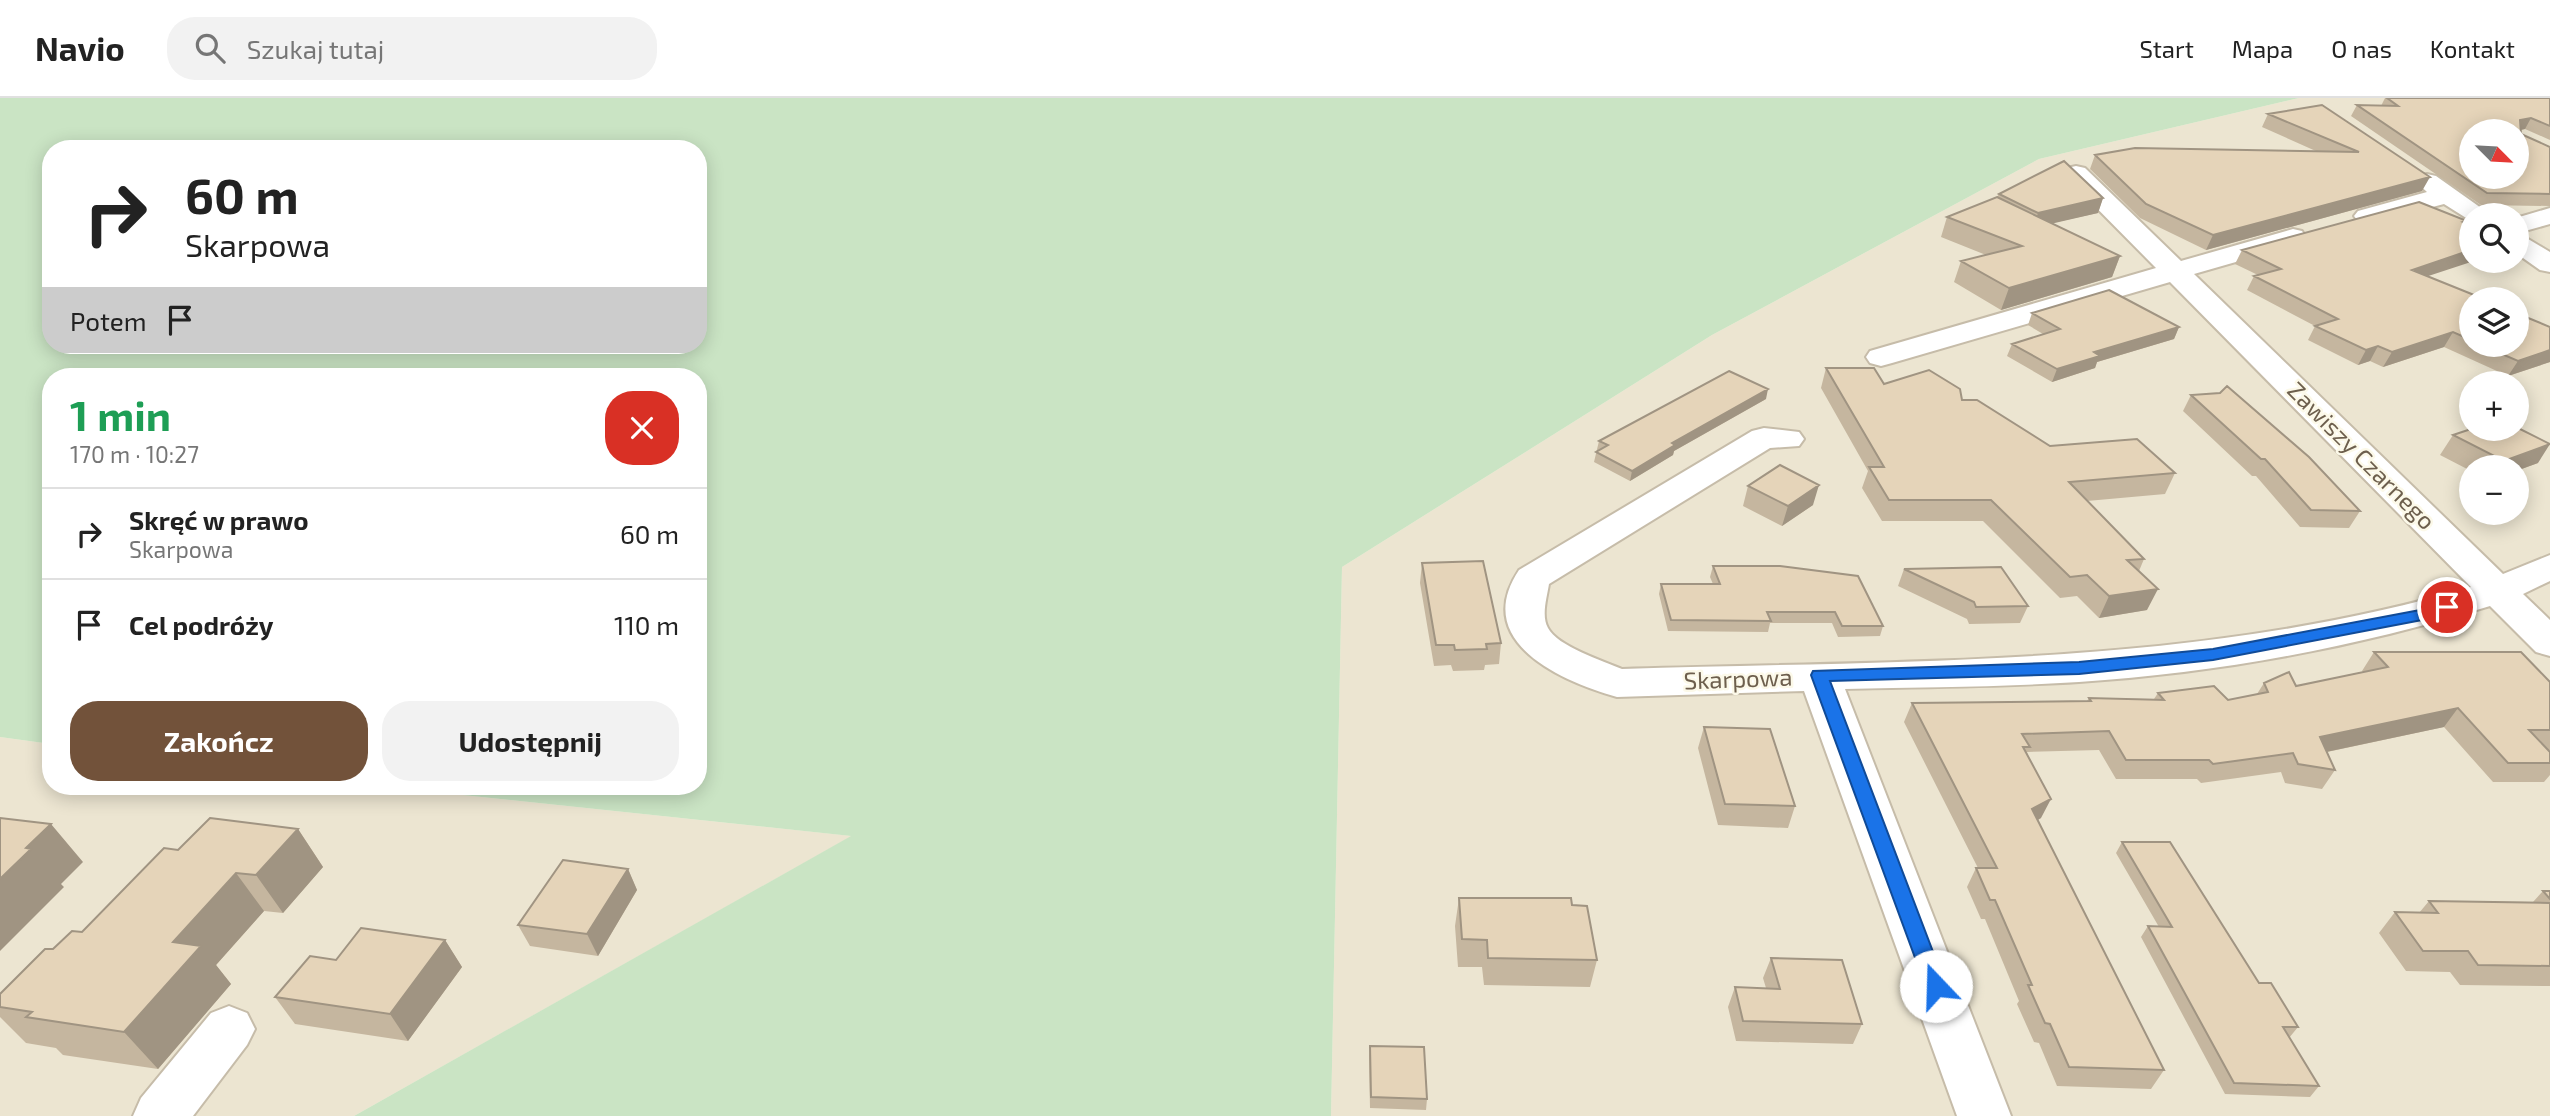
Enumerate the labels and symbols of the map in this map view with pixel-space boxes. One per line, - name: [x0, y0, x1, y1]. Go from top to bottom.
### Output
- north arrow: [2459, 119, 2529, 189]
- street label: Zawiszy Czarnego: [2282, 375, 2442, 535]
- pin: [2417, 577, 2477, 637]
- street label: Skarpowa: [1683, 662, 1793, 694]
- position arrow: [1899, 949, 1973, 1023]

